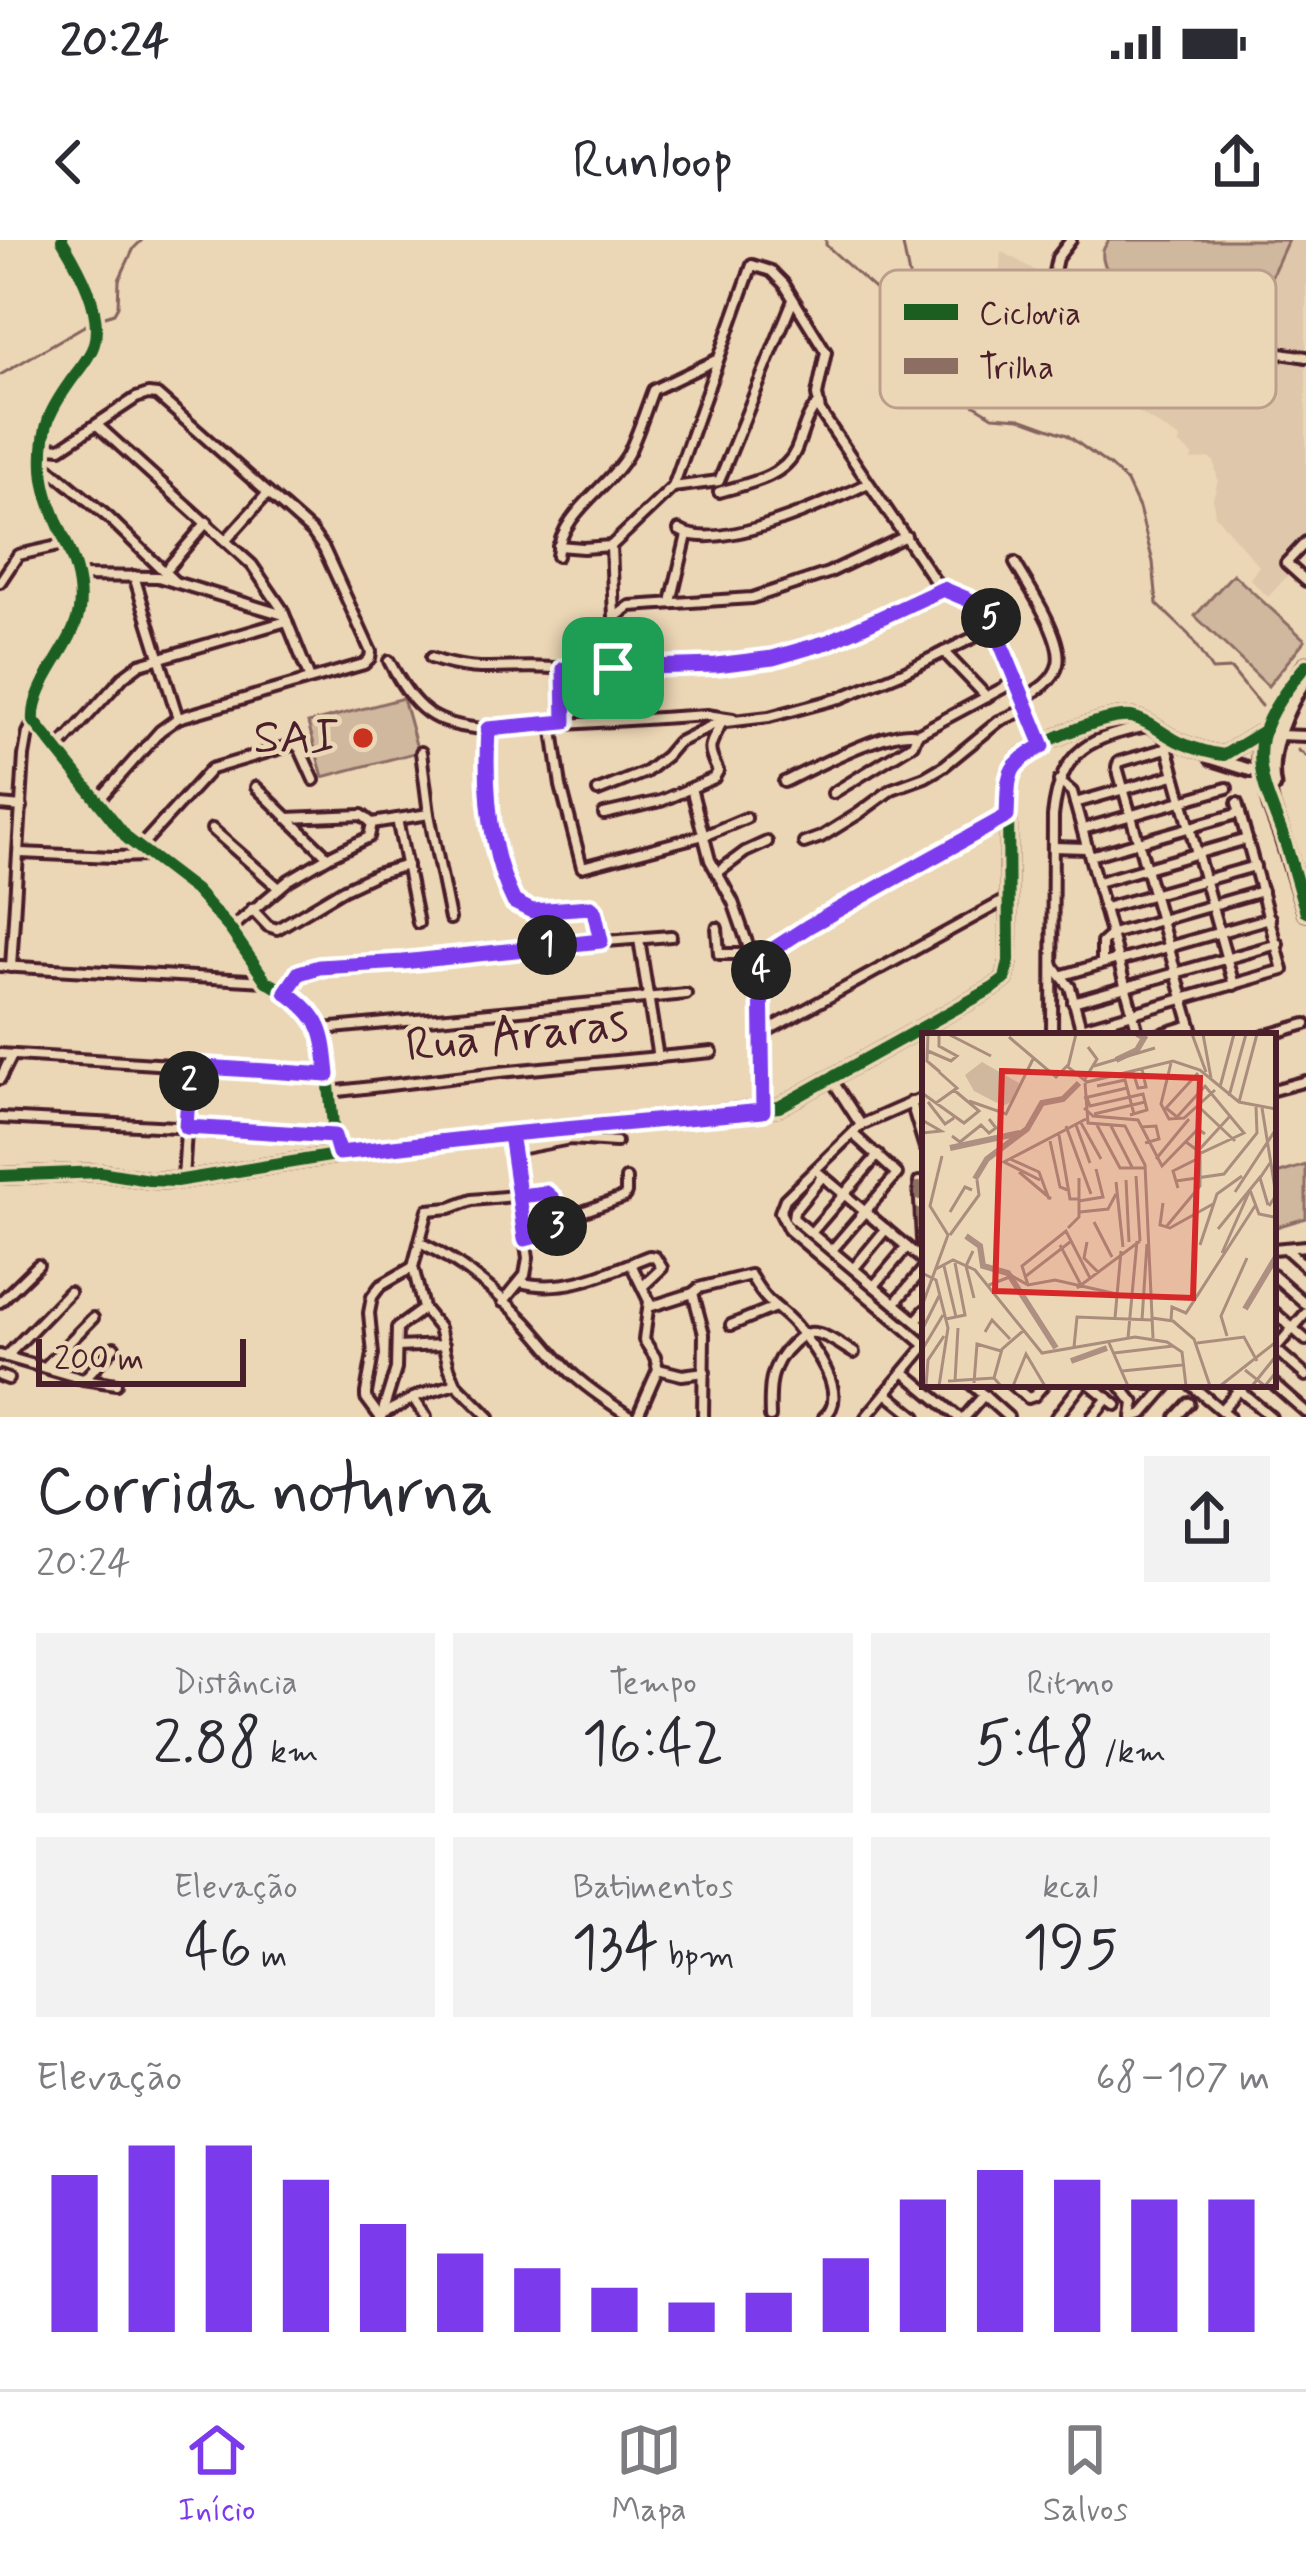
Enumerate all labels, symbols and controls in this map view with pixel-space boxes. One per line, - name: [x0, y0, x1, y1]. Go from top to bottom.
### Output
- text: 20:24: [60, 13, 169, 72]
- text: Runloop: [572, 127, 734, 198]
- icon: back: [36, 129, 102, 195]
- icon: share: [1204, 129, 1270, 195]
- legend: [880, 270, 1276, 408]
- text: Ciclovia: [979, 293, 1081, 337]
- text: Trilha: [979, 347, 1054, 391]
- pin: 5: [961, 588, 1021, 648]
- text: 5: [981, 596, 1001, 640]
- pin: [562, 617, 664, 719]
- icon: arrive: [580, 635, 646, 701]
- place label: SAI: [253, 707, 339, 770]
- marker: SAI: [350, 725, 376, 751]
- pin: 1: [517, 915, 577, 975]
- text: 1: [540, 923, 554, 967]
- pin: 4: [731, 940, 791, 1000]
- text: 4: [751, 948, 771, 992]
- street label: Rua Araras: [403, 993, 631, 1079]
- inset map: [922, 1033, 1276, 1387]
- pin: 2: [159, 1051, 219, 1111]
- text: 2: [181, 1059, 197, 1103]
- pin: 3: [527, 1196, 587, 1256]
- text: 3: [550, 1204, 564, 1248]
- scale bar: [36, 1333, 246, 1386]
- text: 200 m: [54, 1338, 144, 1382]
- text: Corrida noturna: [36, 1451, 494, 1537]
- button: share: [1144, 1456, 1270, 1582]
- text: 20:24: [36, 1539, 131, 1590]
- text: Distância: [174, 1662, 298, 1706]
- text: Tempo: [609, 1662, 697, 1706]
- text: Ritmo: [1027, 1662, 1114, 1706]
- text: 2.88: [153, 1706, 261, 1785]
- text: 16:42: [582, 1706, 724, 1785]
- text: 5:48: [975, 1706, 1095, 1785]
- text: km: [261, 1731, 319, 1775]
- text: /km: [1095, 1731, 1166, 1775]
- text: Elevação: [174, 1866, 297, 1910]
- text: Batimentos: [573, 1866, 733, 1910]
- text: kcal: [1043, 1866, 1098, 1910]
- text: 46: [184, 1910, 252, 1989]
- text: 134: [572, 1910, 659, 1989]
- text: 195: [1022, 1910, 1118, 1989]
- text: m: [252, 1935, 287, 1979]
- text: bpm: [659, 1935, 734, 1979]
- text: Elevação: [36, 2053, 182, 2104]
- text: 68–107 m: [1096, 2053, 1270, 2104]
- tab: Início: [178, 2417, 255, 2533]
- tab: Mapa: [612, 2417, 687, 2533]
- tab: Salvos: [1043, 2417, 1128, 2533]

